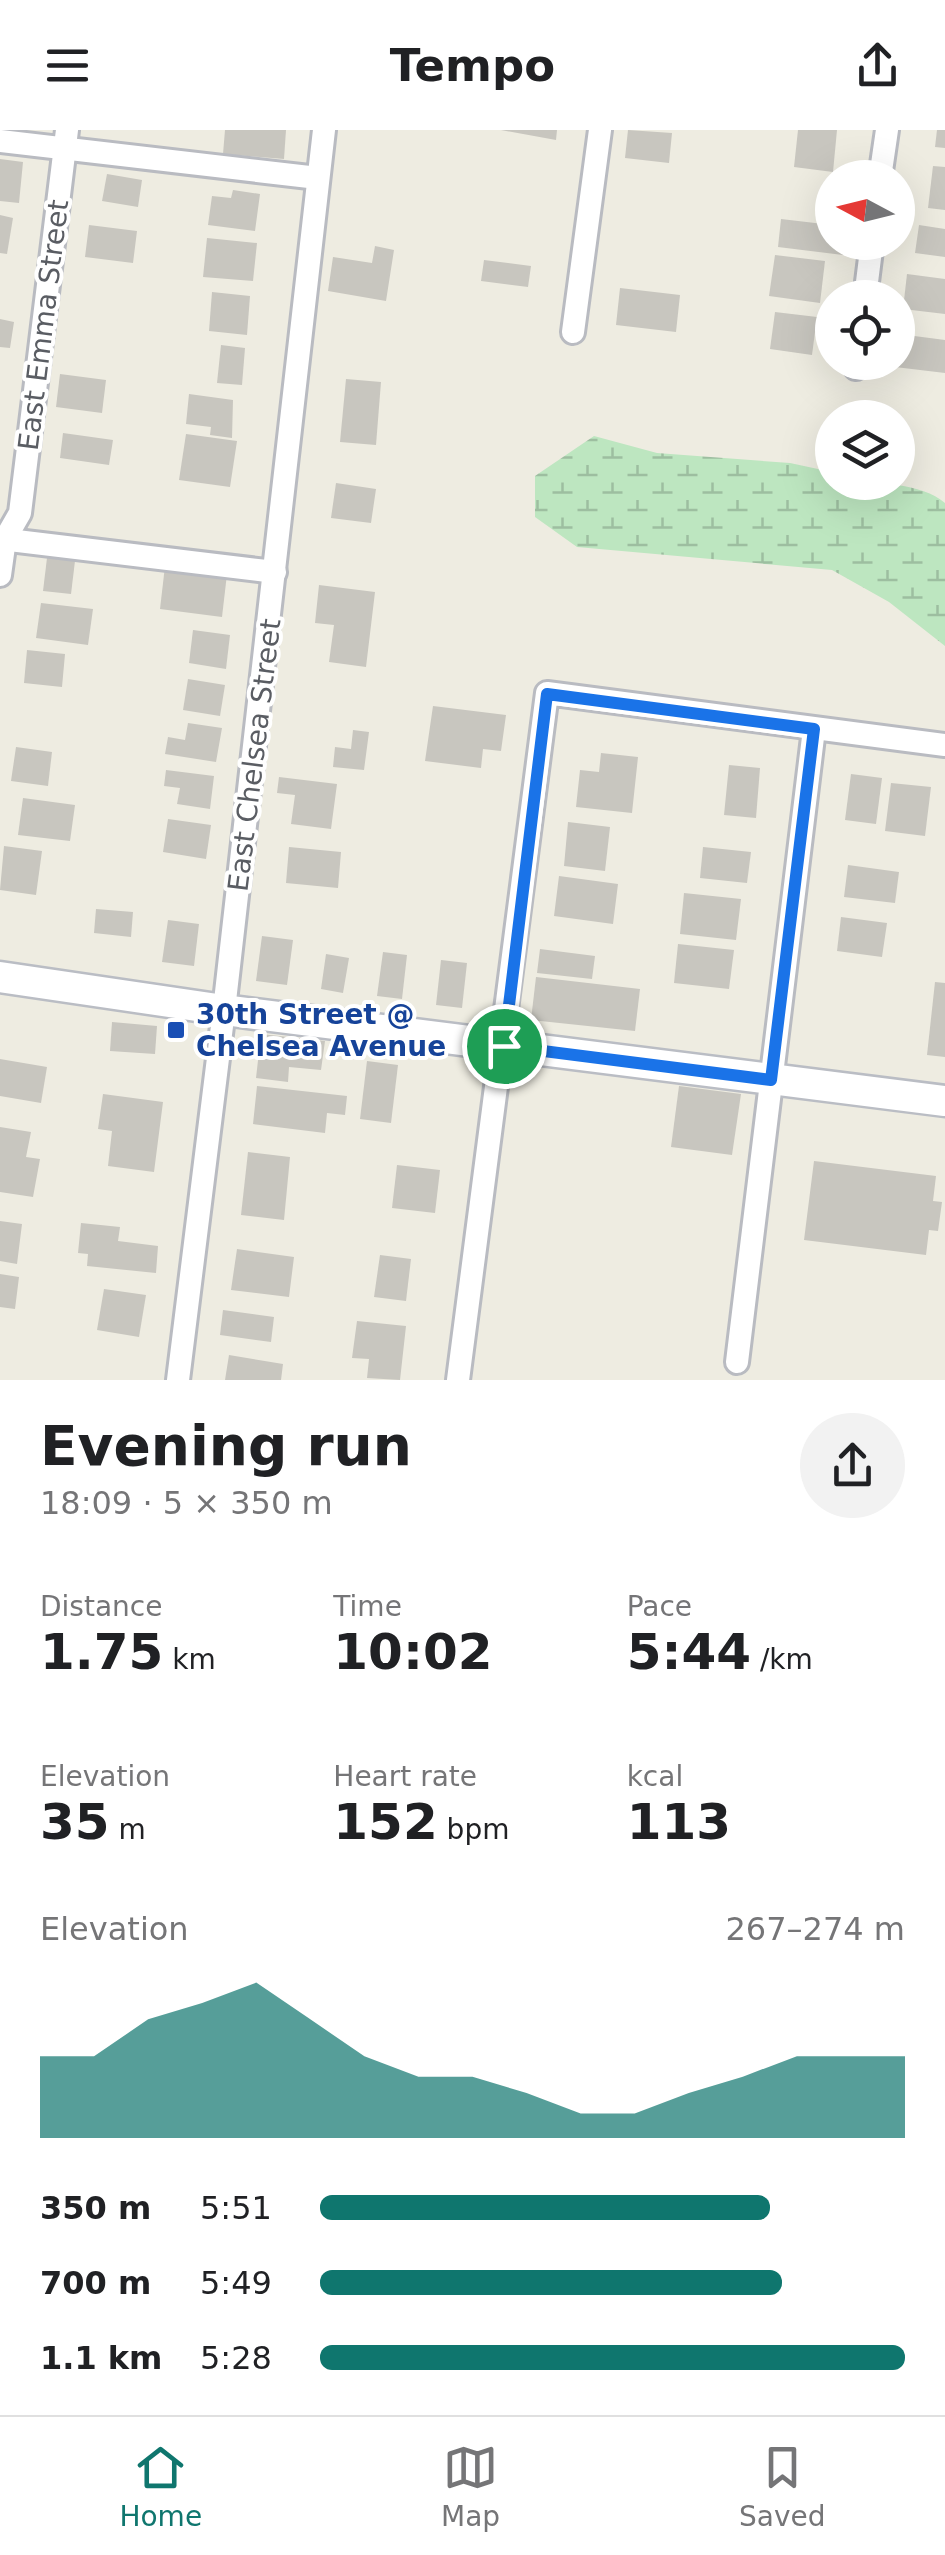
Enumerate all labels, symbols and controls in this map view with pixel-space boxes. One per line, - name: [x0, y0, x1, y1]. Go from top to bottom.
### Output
- icon: menu: [40, 38, 95, 93]
- icon: share: [850, 38, 905, 93]
- text: Tempo: [390, 39, 555, 92]
- north arrow: [815, 160, 915, 260]
- map controls: [815, 160, 915, 500]
- street label: East Emma Street: [12, 198, 75, 452]
- button: locate: [815, 280, 915, 380]
- button: layers: [815, 400, 915, 500]
- street label: East Chelsea Street: [221, 617, 288, 893]
- place label: 30th Street @ Chelsea Avenue: [196, 998, 446, 1063]
- pin: [462, 1004, 547, 1089]
- marker: 30th Street @ Chelsea Avenue: [165, 1019, 187, 1041]
- icon: arrive: [477, 1019, 532, 1074]
- button: share: [800, 1413, 905, 1518]
- text: Evening run: [40, 1414, 412, 1478]
- text: 18:09 · 5 × 350 m: [40, 1484, 333, 1522]
- text: Distance: [40, 1590, 162, 1623]
- text: Time: [333, 1590, 402, 1623]
- text: Pace: [627, 1590, 692, 1623]
- text: 1.75: [40, 1623, 163, 1681]
- text: 10:02: [333, 1623, 492, 1681]
- text: 5:44: [627, 1623, 751, 1681]
- text: km: [163, 1643, 216, 1676]
- text: /km: [751, 1643, 813, 1676]
- text: Elevation: [40, 1760, 170, 1793]
- text: Heart rate: [333, 1760, 477, 1793]
- text: kcal: [627, 1760, 683, 1793]
- text: 35: [40, 1793, 110, 1851]
- text: 152: [333, 1793, 438, 1851]
- text: 113: [627, 1793, 731, 1851]
- text: m: [110, 1813, 146, 1846]
- text: bpm: [438, 1813, 509, 1846]
- text: Elevation: [40, 1910, 189, 1948]
- text: 267–274 m: [726, 1910, 905, 1948]
- text: 350 m: [40, 2189, 151, 2227]
- text: 5:51: [200, 2189, 272, 2227]
- text: 700 m: [40, 2264, 151, 2302]
- text: 5:49: [200, 2264, 272, 2302]
- text: 1.1 km: [40, 2339, 162, 2377]
- text: 5:28: [200, 2339, 272, 2377]
- tab: Home: [119, 2440, 202, 2533]
- tab: Map: [441, 2440, 500, 2533]
- tab: Saved: [739, 2440, 826, 2533]

